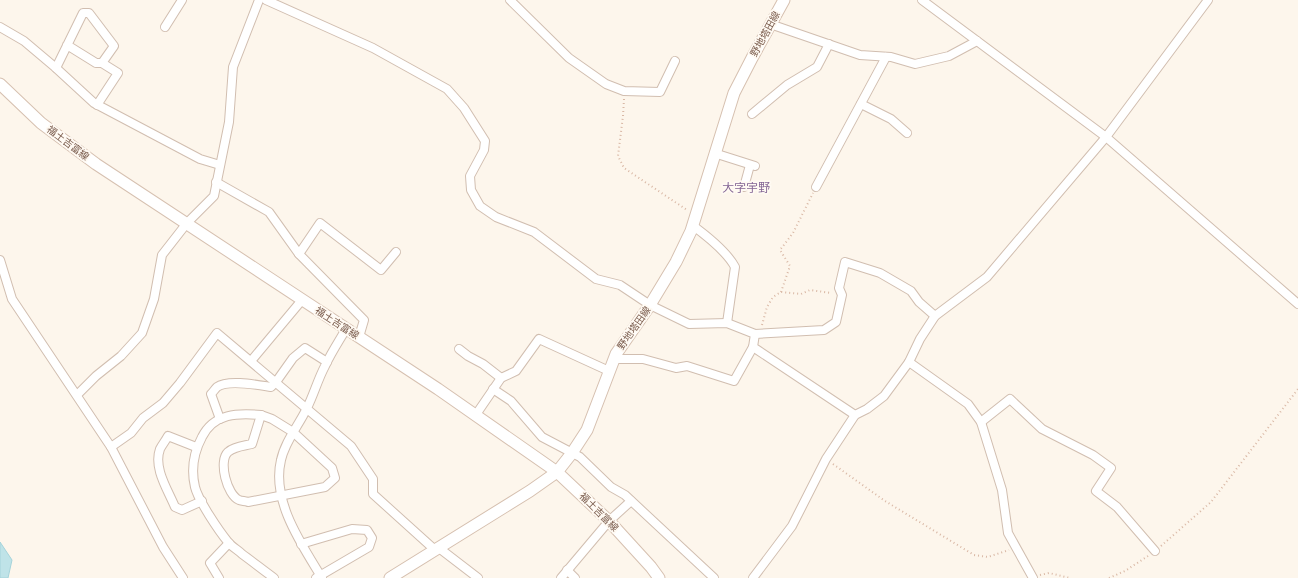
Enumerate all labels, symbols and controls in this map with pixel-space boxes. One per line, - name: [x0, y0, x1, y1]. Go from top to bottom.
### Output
- street label: 野地塔田線: [748, 9, 782, 59]
- street label: 福土吉富線: [45, 124, 91, 162]
- district label: 大字宇野: [722, 181, 770, 194]
- street label: 野地塔田線: [615, 304, 653, 352]
- street label: 福土吉富線: [313, 305, 361, 341]
- street label: 福土吉富線: [577, 490, 621, 534]

